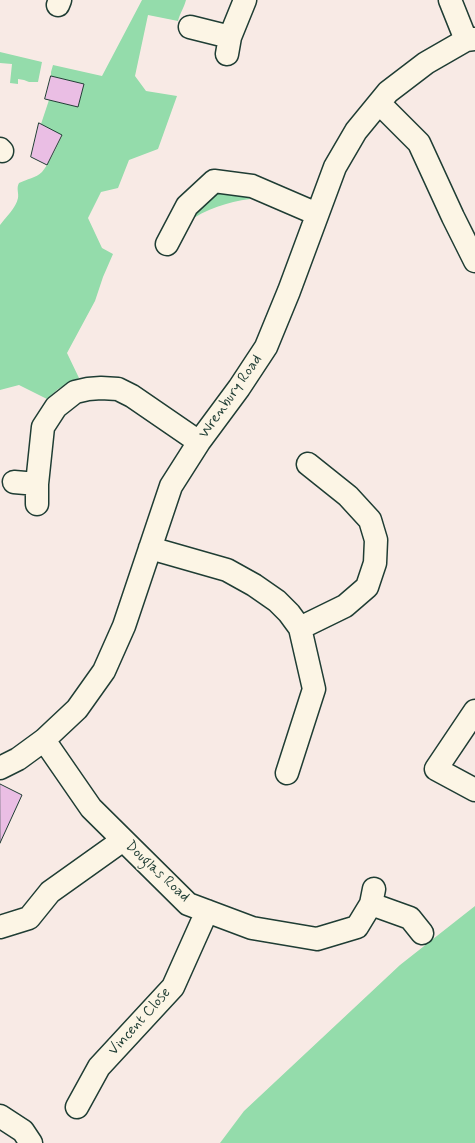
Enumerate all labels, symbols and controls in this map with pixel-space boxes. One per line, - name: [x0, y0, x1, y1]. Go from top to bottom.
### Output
- street label: Wrenbury Road: [195, 352, 267, 442]
- street label: Douglas Road: [121, 838, 193, 906]
- street label: Vincent Close: [105, 984, 175, 1060]

